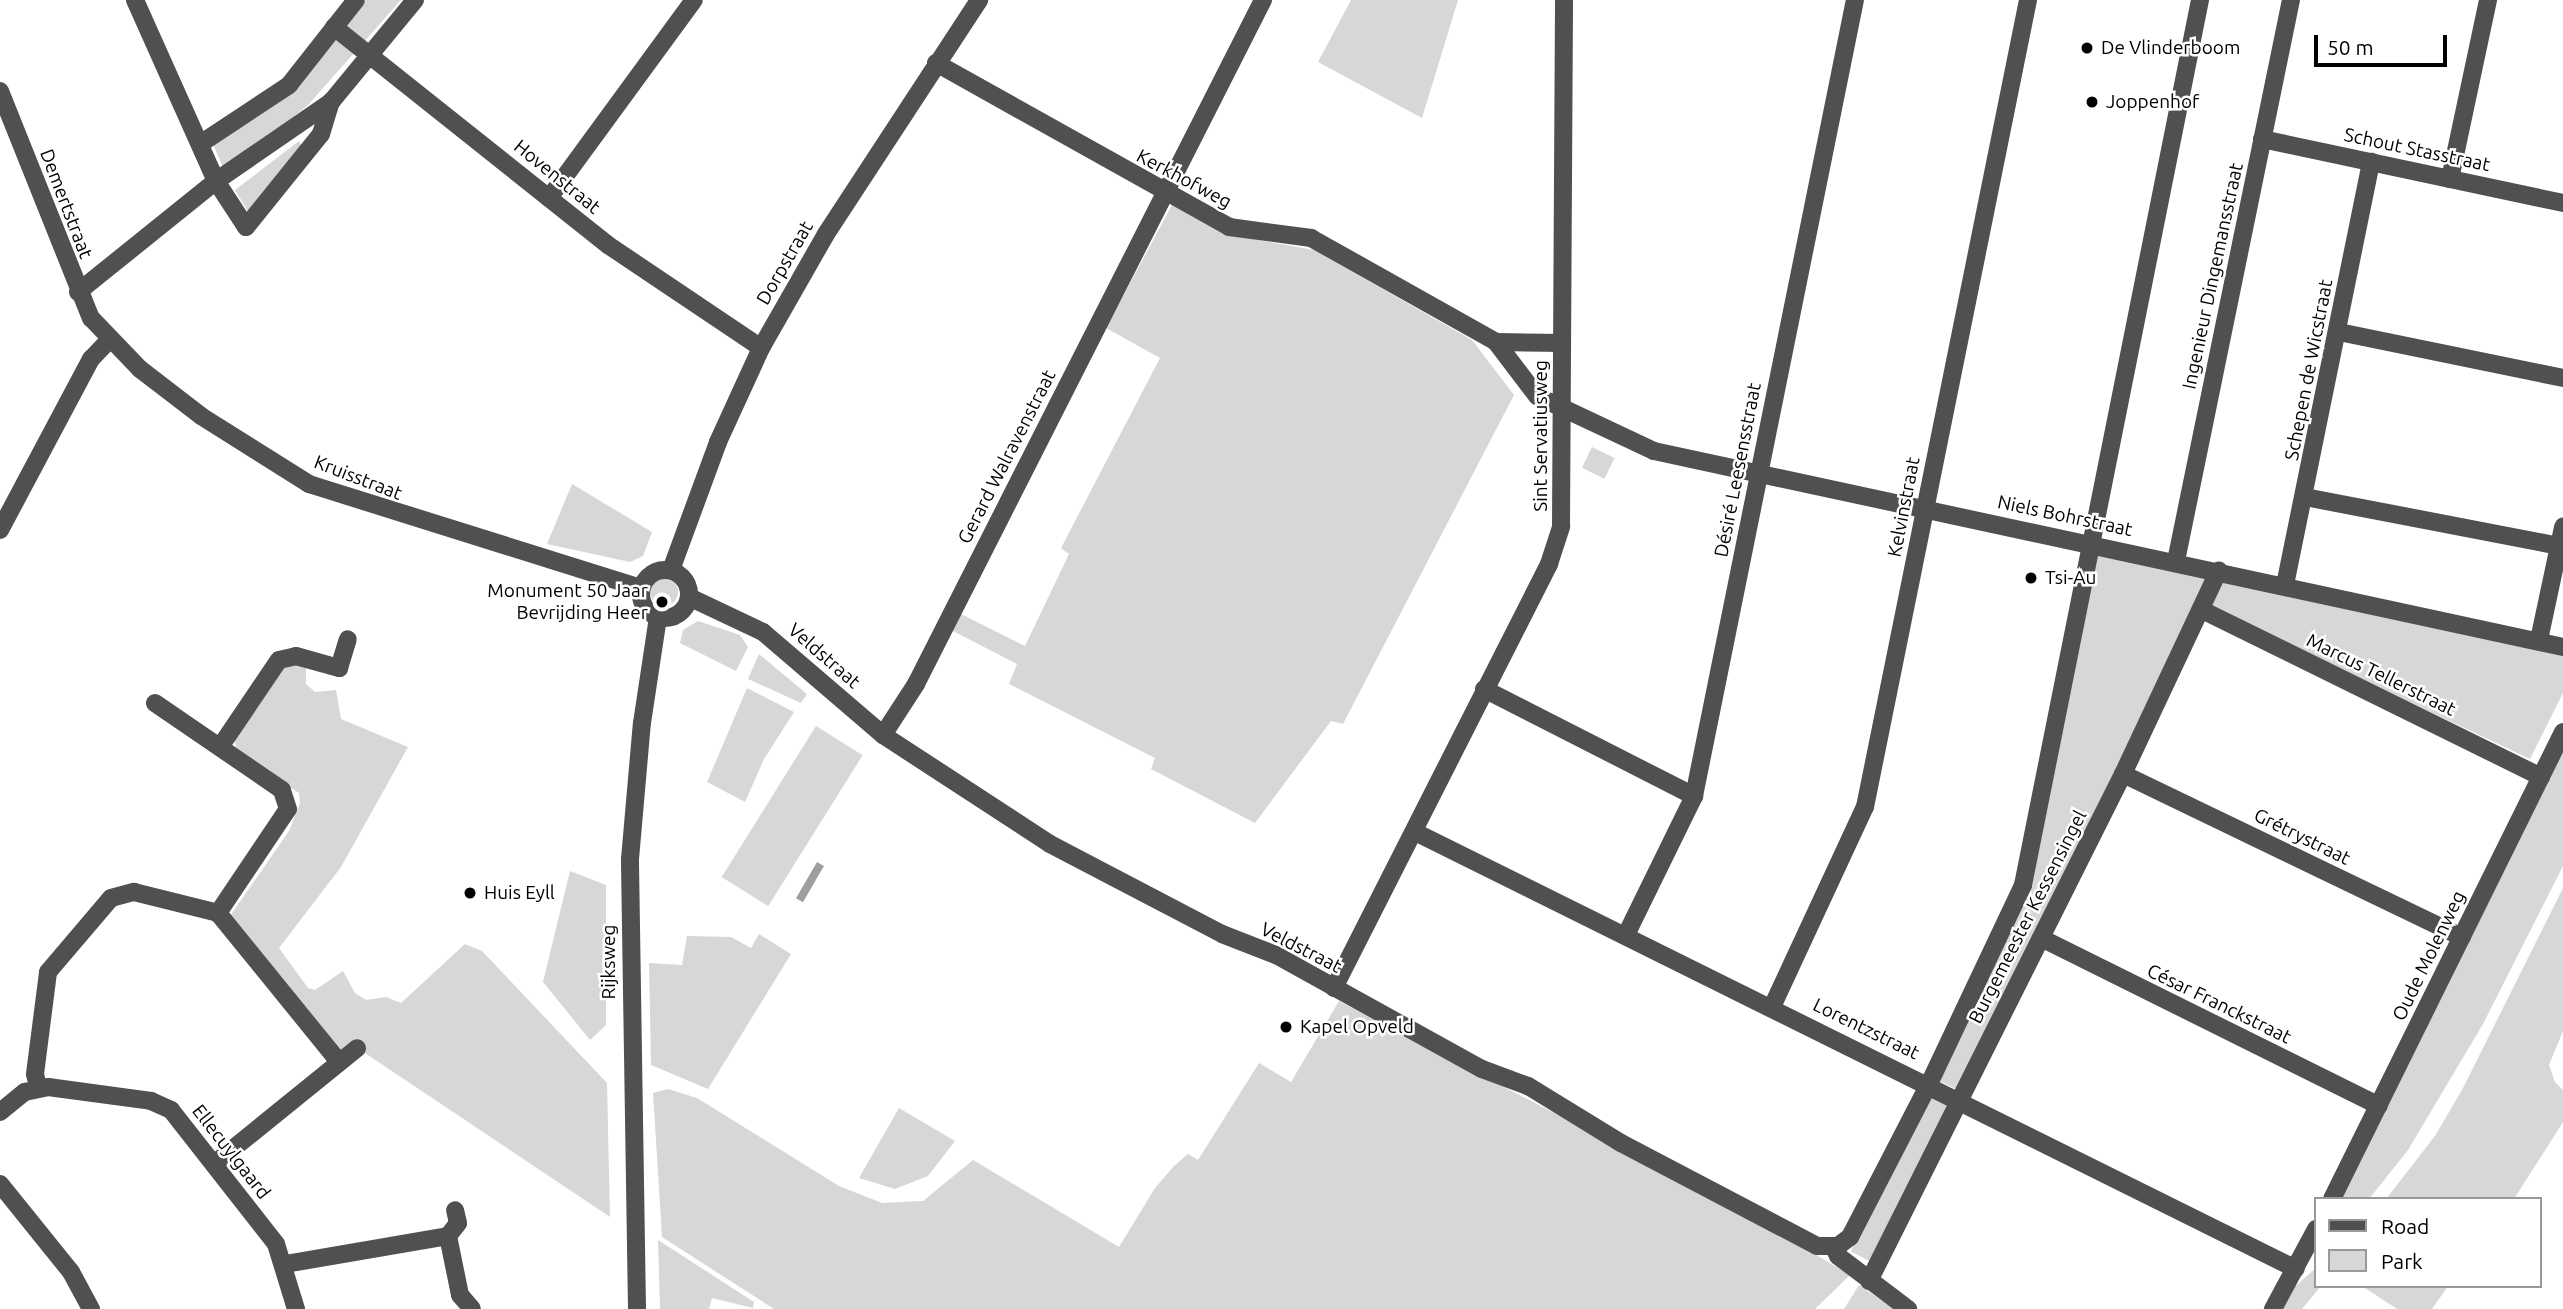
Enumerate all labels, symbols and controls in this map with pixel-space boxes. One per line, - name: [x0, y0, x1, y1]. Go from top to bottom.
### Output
- scale bar: [2318, 21, 2451, 65]
- text: 50 m: [2327, 35, 2374, 59]
- place label: De Vlinderboom: [2101, 37, 2240, 59]
- marker: De Vlinderboom: [2079, 40, 2095, 56]
- place label: Joppenhof: [2106, 91, 2199, 113]
- marker: Joppenhof: [2084, 94, 2100, 110]
- street label: Schout Stasstraat: [2342, 123, 2492, 177]
- street label: Hovenstraat: [509, 135, 605, 219]
- street label: Kerkhofweg: [1133, 144, 1235, 214]
- street label: Demertstraat: [35, 146, 97, 262]
- street label: Ingenieur Dingemansstraat: [2178, 161, 2248, 391]
- street label: Dorpstraat: [752, 217, 818, 309]
- street label: Schepen de Wicstraat: [2280, 277, 2338, 463]
- street label: Sint Servatiusweg: [1530, 360, 1552, 512]
- street label: Gerard Walravenstraat: [953, 366, 1061, 548]
- street label: Désiré Leesensstraat: [1710, 381, 1766, 559]
- street label: Kruisstraat: [311, 451, 405, 505]
- street label: Kelvinstraat: [1883, 455, 1925, 559]
- street label: Niels Bohrstraat: [1995, 491, 2135, 541]
- place label: Tsi-Au: [2045, 567, 2096, 589]
- marker: Tsi-Au: [2023, 570, 2039, 586]
- place label: Monument 50 Jaar Bevrijding Heer: [487, 580, 648, 624]
- marker: Monument 50 Jaar Bevrijding Heer: [654, 594, 670, 610]
- street label: Veldstraat: [783, 619, 865, 693]
- street label: Marcus Tellerstraat: [2303, 629, 2459, 721]
- street label: Grétrystraat: [2250, 804, 2354, 870]
- street label: Burgemeester Kessensingel: [1964, 807, 2092, 1027]
- place label: Huis Eyll: [484, 882, 555, 904]
- marker: Huis Eyll: [462, 885, 478, 901]
- street label: Oude Molenweg: [2388, 887, 2470, 1025]
- street label: Veldstraat: [1257, 918, 1345, 978]
- street label: Rijksweg: [598, 924, 620, 1000]
- street label: César Franckstraat: [2143, 959, 2295, 1049]
- street label: Lorentzstraat: [1809, 993, 1923, 1065]
- place label: Kapel Opveld: [1300, 1016, 1414, 1038]
- marker: Kapel Opveld: [1278, 1019, 1294, 1035]
- street label: Ellecuylgaard: [187, 1100, 275, 1204]
- legend: [2314, 1197, 2542, 1288]
- text: Road: [2381, 1214, 2429, 1238]
- text: Park: [2381, 1249, 2423, 1273]

